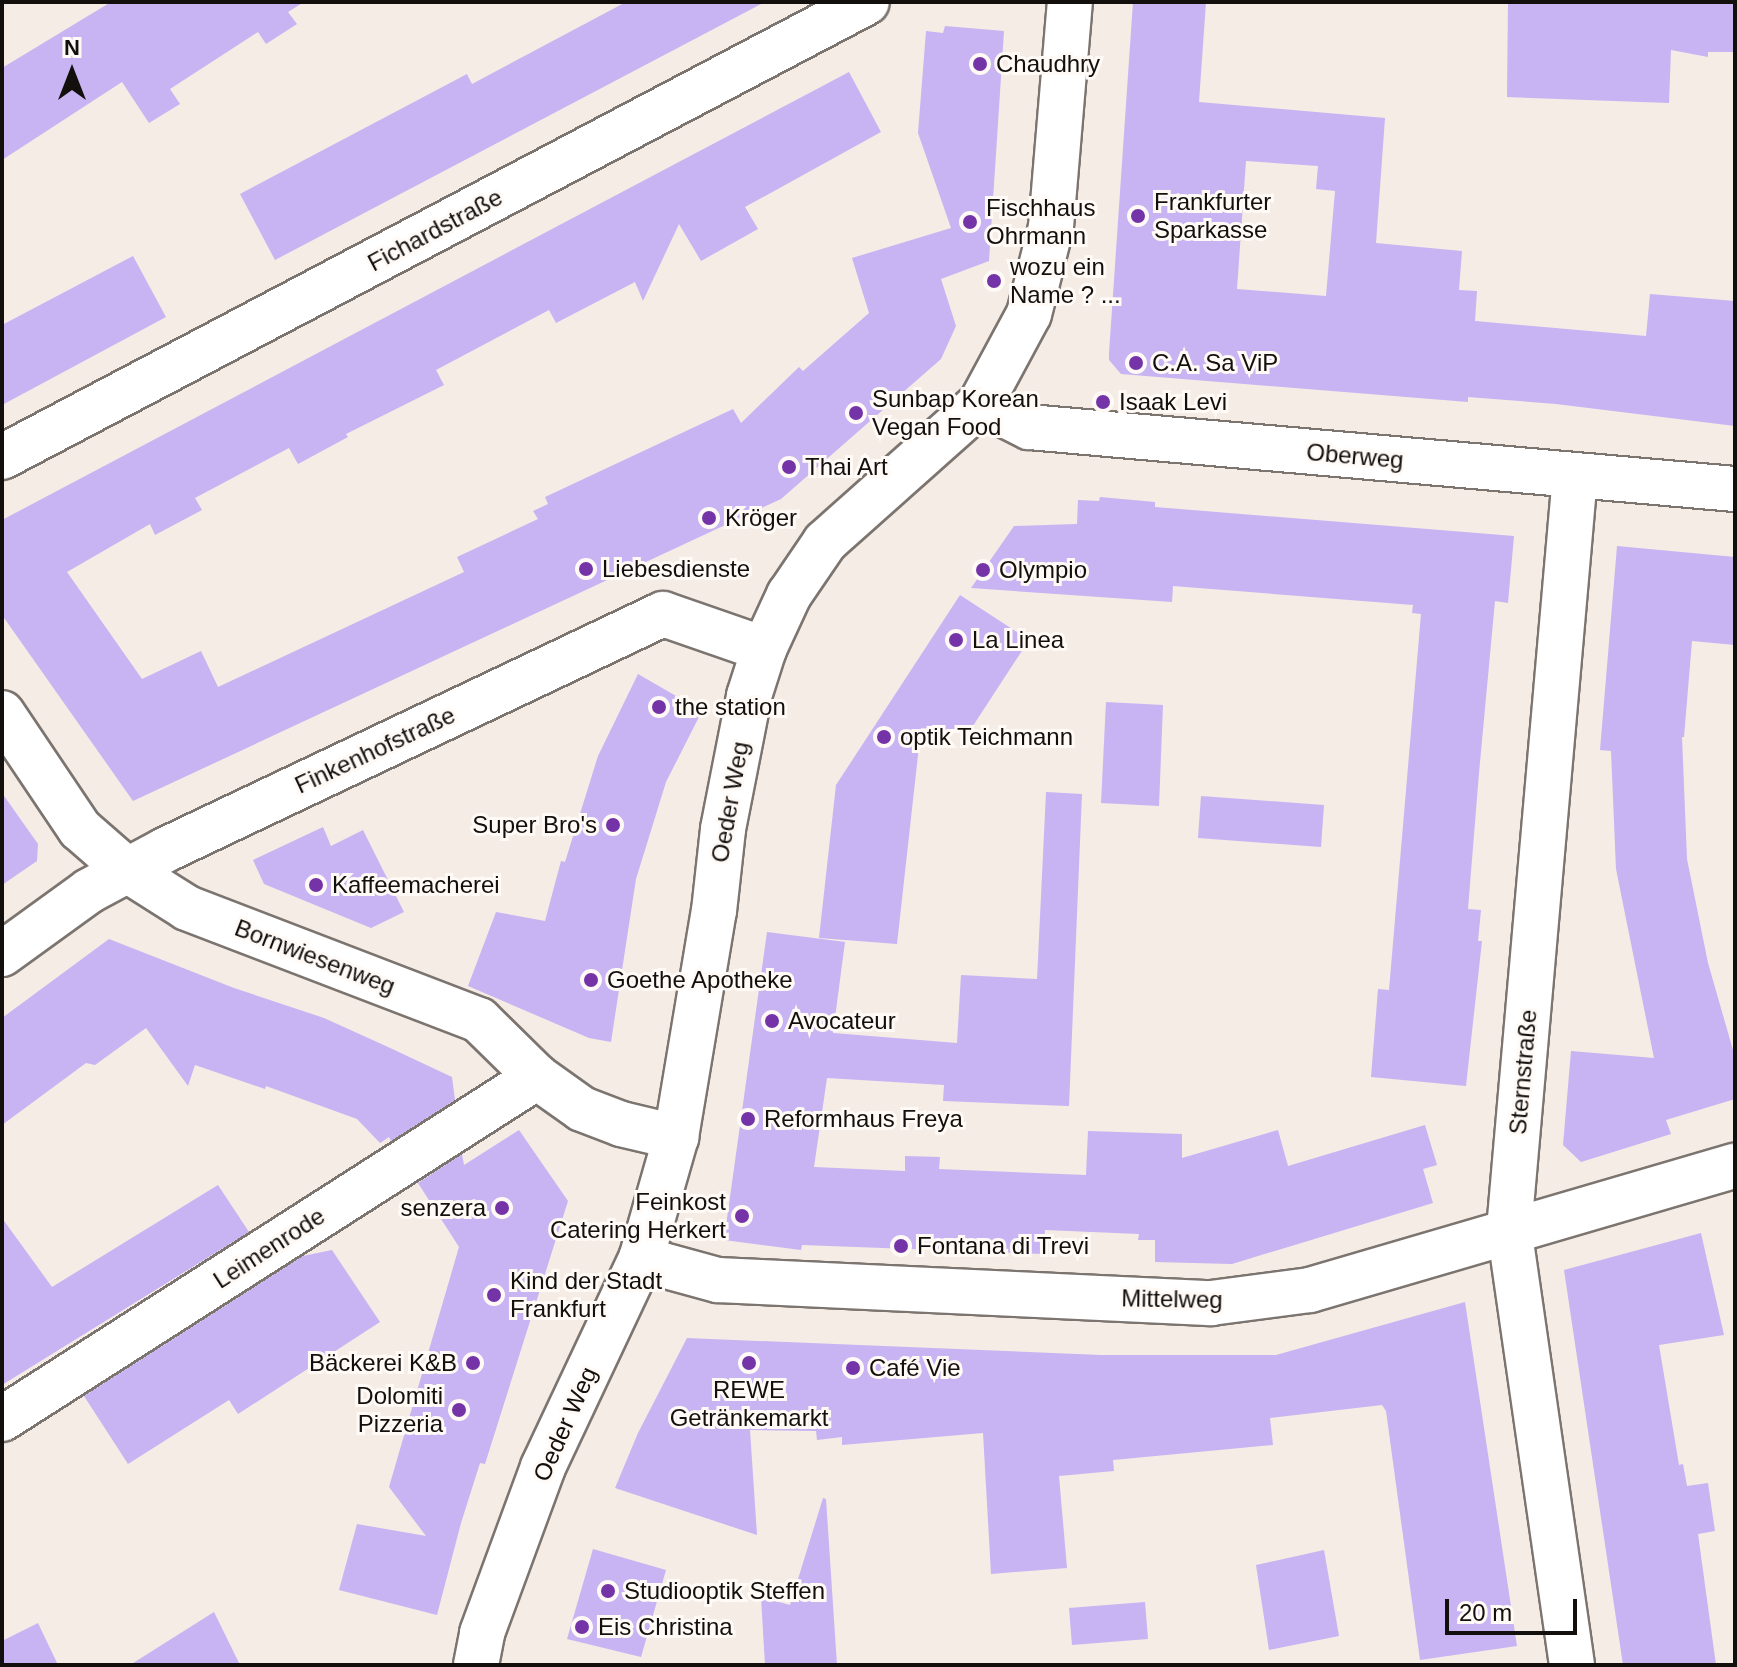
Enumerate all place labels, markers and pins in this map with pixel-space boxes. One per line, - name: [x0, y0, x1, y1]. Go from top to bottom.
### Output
- place label: Chaudhry: [996, 50, 1100, 78]
- marker: Chaudhry: [971, 55, 989, 73]
- place label: Frankfurter Sparkasse: [1154, 188, 1271, 244]
- place label: Fischhaus Ohrmann: [986, 194, 1095, 250]
- marker: Frankfurter Sparkasse: [1129, 207, 1147, 225]
- marker: Fischhaus Ohrmann: [961, 213, 979, 231]
- place label: wozu ein Name ? ...: [1010, 253, 1121, 309]
- marker: wozu ein Name ? ...: [985, 272, 1003, 290]
- place label: C.A. Sa ViP: [1152, 349, 1278, 377]
- marker: C.A. Sa ViP: [1127, 354, 1145, 372]
- place label: Sunbap Korean Vegan Food: [872, 385, 1039, 441]
- place label: Isaak Levi: [1119, 388, 1227, 416]
- marker: Isaak Levi: [1094, 393, 1112, 411]
- marker: Sunbap Korean Vegan Food: [847, 404, 865, 422]
- place label: Thai Art: [805, 453, 889, 481]
- marker: Thai Art: [780, 458, 798, 476]
- place label: Kröger: [725, 504, 797, 532]
- marker: Kröger: [700, 509, 718, 527]
- place label: Liebesdienste: [602, 555, 750, 583]
- place label: Olympio: [999, 556, 1087, 584]
- marker: Liebesdienste: [577, 560, 595, 578]
- marker: Olympio: [974, 561, 992, 579]
- place label: La Linea: [972, 626, 1064, 654]
- marker: La Linea: [947, 631, 965, 649]
- place label: the station: [675, 693, 786, 721]
- marker: the station: [650, 698, 668, 716]
- place label: optik Teichmann: [900, 723, 1073, 751]
- marker: optik Teichmann: [875, 728, 893, 746]
- place label: Super Bro's: [472, 811, 597, 839]
- marker: Super Bro's: [604, 816, 622, 834]
- place label: Kaffeemacherei: [332, 871, 500, 899]
- marker: Kaffeemacherei: [307, 876, 325, 894]
- place label: Goethe Apotheke: [607, 966, 794, 994]
- marker: Goethe Apotheke: [582, 971, 600, 989]
- place label: Avocateur: [788, 1007, 896, 1035]
- marker: Avocateur: [763, 1012, 781, 1030]
- place label: Reformhaus Freya: [764, 1105, 963, 1133]
- marker: Reformhaus Freya: [739, 1110, 757, 1128]
- place label: Feinkost Catering Herkert: [550, 1188, 726, 1244]
- place label: senzera: [401, 1194, 486, 1222]
- marker: senzera: [493, 1199, 511, 1217]
- marker: Feinkost Catering Herkert: [733, 1207, 751, 1225]
- place label: Fontana di Trevi: [917, 1232, 1090, 1260]
- marker: Fontana di Trevi: [892, 1237, 910, 1255]
- place label: Kind der Stadt Frankfurt: [510, 1267, 662, 1323]
- marker: Kind der Stadt Frankfurt: [485, 1286, 503, 1304]
- place label: Bäckerei K&B: [309, 1349, 457, 1377]
- marker: Bäckerei K&B: [464, 1354, 482, 1372]
- marker: REWE Getränkemarkt: [740, 1354, 758, 1372]
- place label: Café Vie: [869, 1354, 961, 1382]
- marker: Café Vie: [844, 1359, 862, 1377]
- place label: REWE Getränkemarkt: [670, 1376, 828, 1432]
- place label: Dolomiti Pizzeria: [356, 1382, 443, 1438]
- marker: Dolomiti Pizzeria: [450, 1401, 468, 1419]
- place label: Studiooptik Steffen: [624, 1577, 825, 1605]
- marker: Studiooptik Steffen: [599, 1582, 617, 1600]
- place label: Eis Christina: [598, 1613, 733, 1641]
- marker: Eis Christina: [573, 1618, 591, 1636]

